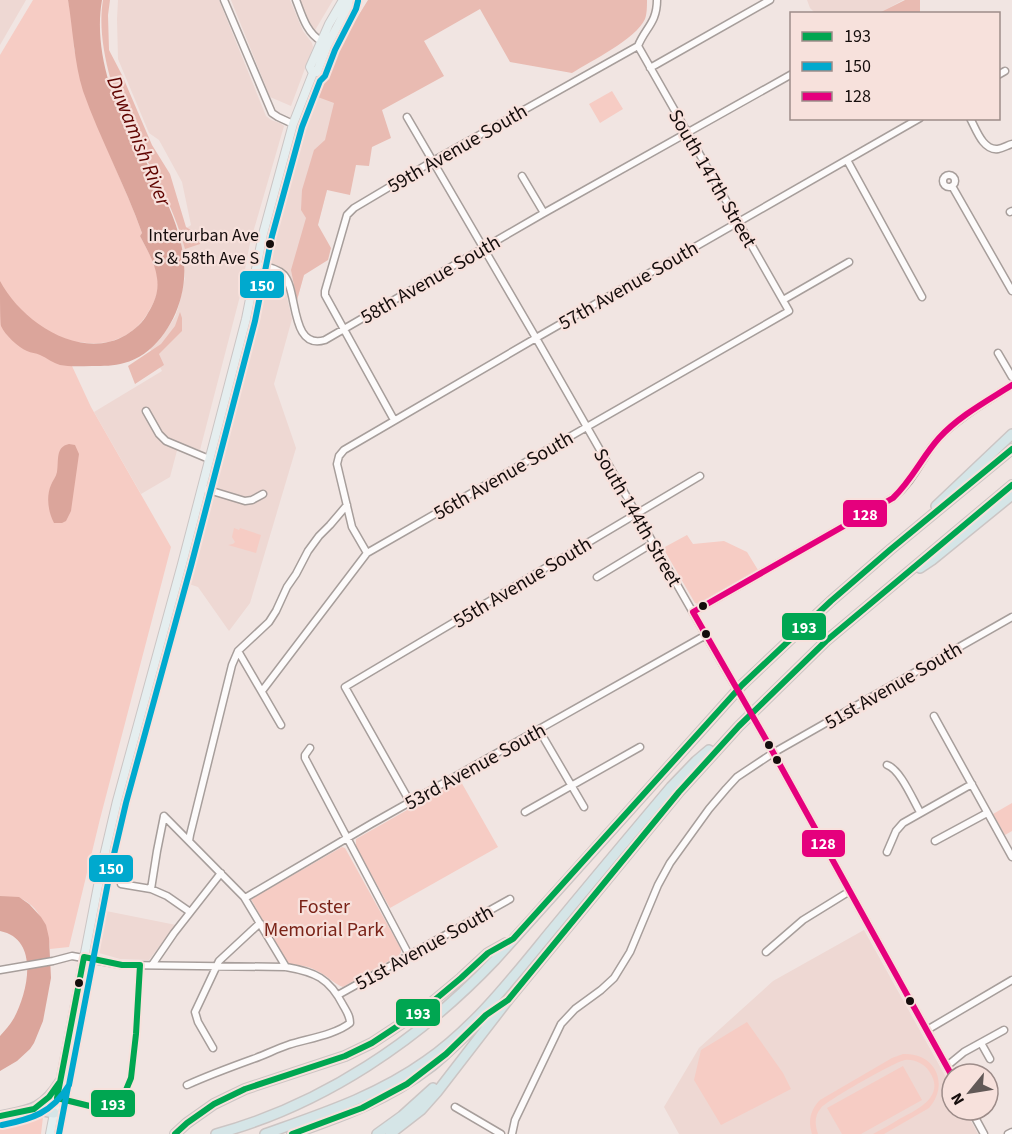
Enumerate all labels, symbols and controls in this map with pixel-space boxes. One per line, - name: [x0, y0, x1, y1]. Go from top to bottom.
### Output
- legend: [790, 12, 1000, 120]
- text: 193: [844, 24, 871, 49]
- text: 150: [844, 54, 871, 79]
- water label: Duwamish River: [99, 71, 179, 211]
- text: 128: [844, 84, 871, 109]
- street label: 59th Avenue South: [382, 97, 533, 200]
- street label: South 147th Street: [661, 104, 763, 253]
- place label: Interurban Ave S & 58th Ave S: [148, 223, 259, 271]
- street label: 58th Avenue South: [355, 228, 506, 331]
- street label: 57th Avenue South: [553, 234, 704, 337]
- marker: Interurban Ave S & 58th Ave S: [264, 238, 276, 250]
- line badge: 150: [239, 270, 285, 299]
- text: 150: [249, 275, 275, 297]
- street label: 56th Avenue South: [428, 424, 579, 527]
- street label: South 144th Street: [586, 443, 688, 592]
- line badge: 128: [842, 499, 888, 528]
- text: 128: [852, 504, 878, 526]
- street label: 55th Avenue South: [448, 530, 597, 635]
- unlabelled marker: [697, 600, 709, 612]
- line badge: 193: [781, 612, 827, 641]
- text: 193: [791, 617, 817, 639]
- unlabelled marker: [700, 628, 712, 640]
- street label: 51st Avenue South: [820, 635, 967, 737]
- street label: 53rd Avenue South: [400, 716, 551, 817]
- unlabelled marker: [763, 739, 775, 751]
- unlabelled marker: [771, 754, 783, 766]
- line badge: 128: [801, 829, 846, 858]
- text: 128: [810, 833, 836, 855]
- line badge: 150: [88, 854, 134, 883]
- text: 150: [98, 858, 124, 880]
- park label: Foster Memorial Park: [264, 893, 384, 944]
- street label: 51st Avenue South: [350, 898, 499, 998]
- unlabelled marker: [73, 977, 85, 989]
- unlabelled marker: [904, 995, 916, 1007]
- line badge: 193: [395, 998, 441, 1027]
- text: 193: [405, 1003, 431, 1025]
- north arrow: [940, 1062, 1000, 1122]
- line badge: 193: [90, 1089, 136, 1118]
- text: N: [946, 1089, 970, 1109]
- text: 193: [100, 1094, 126, 1116]

